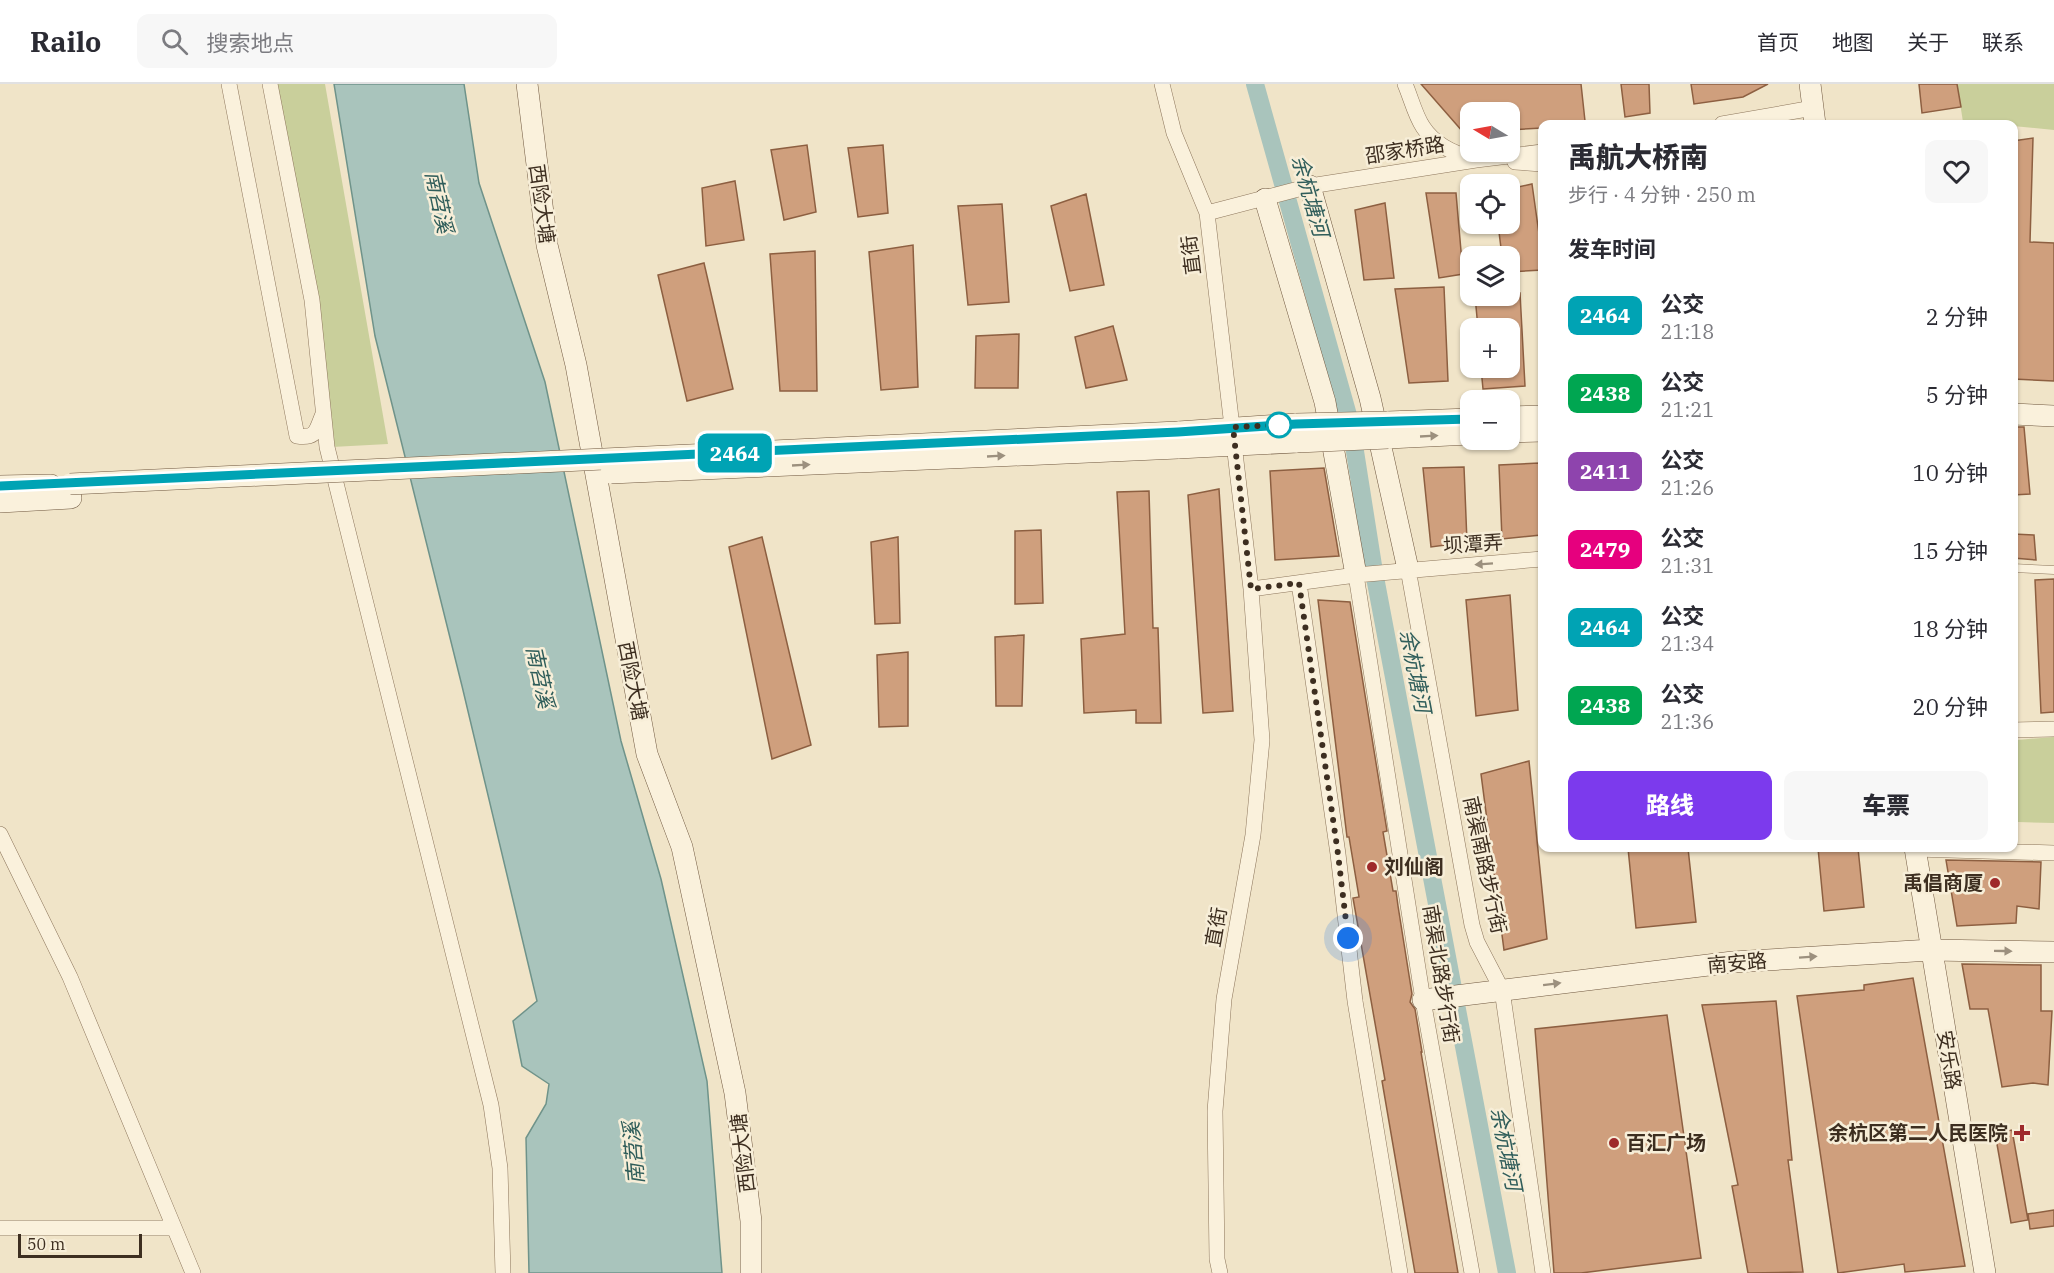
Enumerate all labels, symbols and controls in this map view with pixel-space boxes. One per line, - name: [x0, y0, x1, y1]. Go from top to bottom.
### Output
- search box: [137, 14, 557, 68]
- text: Railo: [30, 23, 101, 60]
- icon: search: [158, 25, 191, 58]
- text: 搜索地点: [206, 28, 294, 57]
- text: 首页: [1757, 28, 1799, 56]
- text: 地图: [1832, 28, 1874, 56]
- text: 关于: [1907, 28, 1949, 56]
- text: 联系: [1982, 28, 2024, 56]
- north arrow: [1460, 102, 1520, 162]
- map controls: [1460, 102, 1520, 450]
- street label: 邵家桥路: [1363, 130, 1447, 169]
- text: 禹航大桥南: [1568, 138, 1708, 175]
- button: heart: [1925, 140, 1988, 203]
- water label: 余杭塘河: [1286, 151, 1337, 244]
- street label: 西险大塘: [524, 162, 561, 245]
- water label: 南苕溪: [420, 168, 461, 237]
- button: locate: [1460, 174, 1520, 234]
- text: 步行 · 4 分钟 · 250 m: [1568, 181, 1756, 208]
- street label: 直街: [1175, 234, 1206, 277]
- text: 发车时间: [1568, 234, 1656, 263]
- button: layers: [1460, 246, 1520, 306]
- text: 公交: [1660, 289, 1704, 318]
- text: 2464: [1580, 301, 1630, 329]
- text: 2 分钟: [1926, 302, 1988, 331]
- button: +: [1460, 318, 1520, 378]
- text: 21:18: [1660, 318, 1714, 345]
- text: 公交: [1660, 367, 1704, 396]
- text: 2438: [1580, 379, 1630, 407]
- text: 5 分钟: [1926, 380, 1988, 409]
- button: −: [1460, 390, 1520, 450]
- text: 21:21: [1660, 396, 1714, 423]
- unlabelled marker: [1266, 412, 1292, 438]
- one-way arrow: [1419, 431, 1438, 440]
- line badge: 2464: [693, 434, 777, 472]
- text: 2464: [710, 439, 760, 467]
- text: 公交: [1660, 445, 1704, 474]
- one-way arrow: [986, 452, 1005, 461]
- text: 2411: [1580, 457, 1630, 485]
- text: 10 分钟: [1912, 458, 1988, 487]
- one-way arrow: [791, 460, 810, 469]
- text: 21:26: [1660, 474, 1714, 501]
- text: 公交: [1660, 523, 1704, 552]
- street label: 坝潭弄: [1442, 528, 1504, 559]
- text: 2479: [1580, 535, 1630, 563]
- text: 15 分钟: [1912, 536, 1988, 565]
- text: 21:31: [1660, 552, 1714, 579]
- one-way arrow: [1474, 559, 1493, 569]
- text: 公交: [1660, 601, 1704, 630]
- text: 2464: [1580, 613, 1630, 641]
- text: 18 分钟: [1912, 614, 1988, 643]
- water label: 余杭塘河: [1394, 627, 1439, 719]
- text: 21:34: [1660, 630, 1714, 657]
- street label: 西险大塘: [613, 639, 654, 723]
- water label: 南苕溪: [521, 643, 562, 712]
- text: 公交: [1660, 679, 1704, 708]
- text: 2438: [1580, 691, 1630, 719]
- text: 20 分钟: [1912, 692, 1988, 721]
- text: 21:36: [1660, 708, 1714, 735]
- button: 路线: [1568, 771, 1772, 840]
- button: 车票: [1784, 771, 1988, 840]
- street label: 南渠南路步行街: [1458, 794, 1513, 936]
- place label: 刘仙阁: [1384, 853, 1444, 880]
- marker: 刘仙阁: [1365, 860, 1379, 874]
- place label: 禹倡商厦: [1903, 869, 1983, 896]
- marker: 禹倡商厦: [1988, 876, 2002, 890]
- street label: 南渠北路步行街: [1417, 903, 1466, 1045]
- street label: 直街: [1199, 905, 1232, 949]
- your location: [1333, 923, 1363, 953]
- street label: 南安路: [1706, 946, 1768, 979]
- one-way arrow: [1994, 946, 2013, 956]
- one-way arrow: [1799, 952, 1818, 962]
- one-way arrow: [1542, 979, 1561, 989]
- street label: 安乐路: [1931, 1028, 1968, 1092]
- water label: 余杭塘河: [1485, 1105, 1530, 1197]
- street label: 西险大塘: [724, 1112, 761, 1194]
- water label: 南苕溪: [616, 1118, 650, 1186]
- place label: 余杭区第二人民医院: [1828, 1119, 2008, 1146]
- marker: 余杭区第二人民医院: [2013, 1124, 2031, 1142]
- place label: 百汇广场: [1626, 1129, 1706, 1156]
- marker: 百汇广场: [1607, 1136, 1621, 1150]
- scale bar: [18, 1231, 142, 1258]
- text: 50 m: [27, 1234, 65, 1254]

